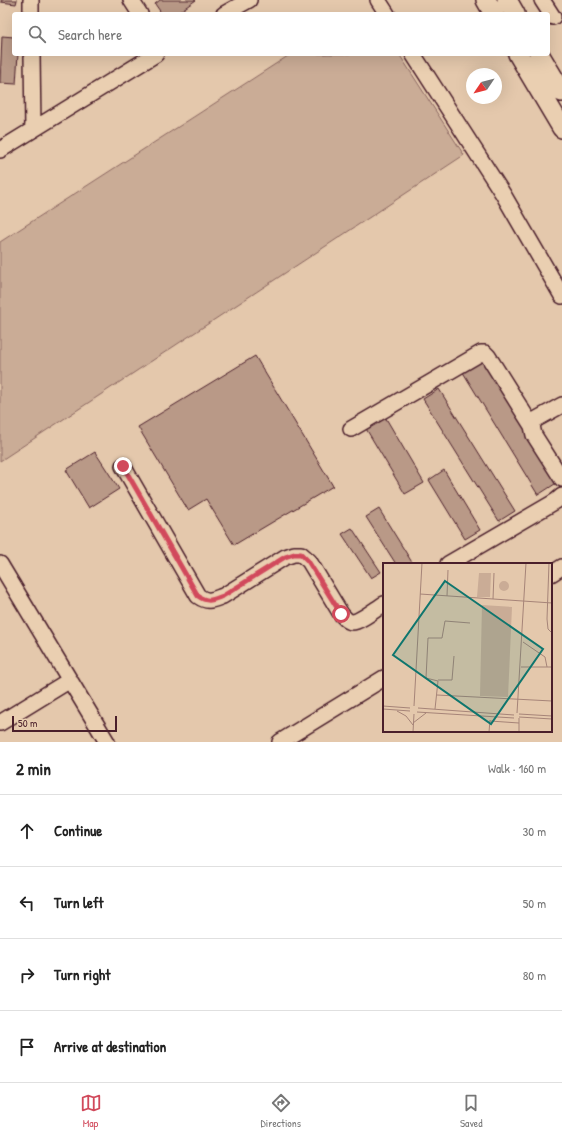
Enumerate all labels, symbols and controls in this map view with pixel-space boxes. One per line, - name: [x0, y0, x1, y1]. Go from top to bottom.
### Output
- search box: [12, 12, 550, 56]
- icon: search: [26, 23, 48, 45]
- text: Search here: [58, 24, 122, 45]
- north arrow: [466, 68, 502, 104]
- route end: [114, 457, 132, 475]
- inset map: [383, 563, 552, 732]
- route start: [332, 605, 350, 623]
- scale bar: [12, 714, 117, 733]
- text: 50 m: [18, 716, 38, 730]
- text: 2 min: [16, 757, 51, 780]
- text: Walk · 160 m: [488, 759, 546, 777]
- icon: ahead: [16, 820, 38, 842]
- text: Continue: [54, 820, 102, 841]
- text: 30 m: [523, 822, 546, 840]
- icon: left: [16, 892, 38, 914]
- text: Turn left: [54, 892, 104, 913]
- text: 50 m: [523, 894, 546, 912]
- icon: right: [16, 964, 38, 986]
- text: Turn right: [54, 964, 110, 985]
- text: 80 m: [523, 966, 546, 984]
- icon: arrive: [16, 1036, 38, 1058]
- text: Arrive at destination: [54, 1036, 166, 1057]
- tab: Map: [80, 1092, 102, 1130]
- tab: Directions: [261, 1092, 301, 1130]
- tab: Saved: [460, 1092, 482, 1130]

